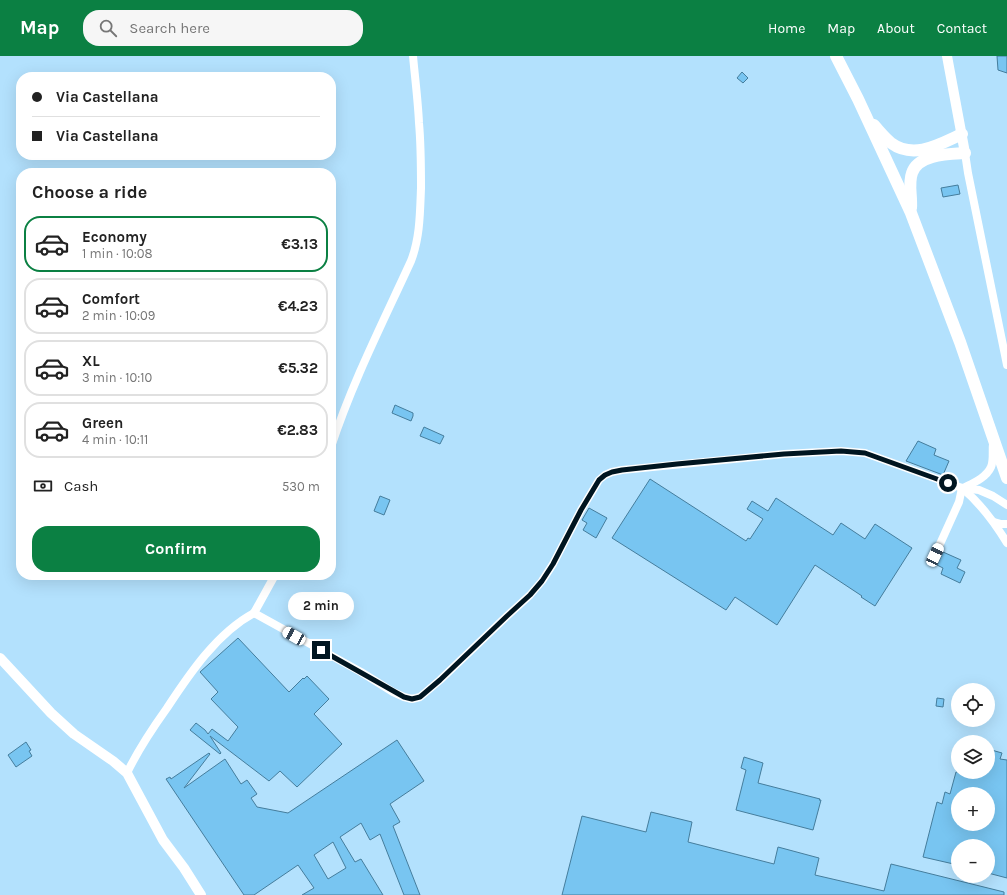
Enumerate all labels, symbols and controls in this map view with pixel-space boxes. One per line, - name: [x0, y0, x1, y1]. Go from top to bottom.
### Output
- search box: [83, 10, 363, 46]
- text: Map: [20, 17, 59, 39]
- icon: search: [97, 17, 119, 39]
- text: Search here: [129, 19, 210, 37]
- text: Home: [768, 20, 805, 37]
- text: Map: [827, 20, 855, 37]
- text: About: [877, 20, 915, 37]
- text: Contact: [937, 20, 987, 37]
- text: Via Castellana: [56, 88, 159, 106]
- text: Via Castellana: [56, 127, 159, 145]
- text: Choose a ride: [32, 181, 147, 203]
- icon: car: [34, 226, 70, 262]
- text: Economy: [82, 228, 147, 246]
- text: €3.13: [281, 235, 318, 253]
- text: 1 min · 10:08: [82, 246, 152, 261]
- icon: car: [34, 288, 70, 324]
- text: Comfort: [82, 290, 140, 308]
- text: €4.23: [278, 297, 318, 315]
- text: 2 min · 10:09: [82, 308, 155, 323]
- icon: car: [34, 350, 70, 386]
- text: XL: [82, 352, 100, 370]
- text: €5.32: [278, 359, 318, 377]
- text: 3 min · 10:10: [82, 370, 152, 385]
- icon: car: [34, 412, 70, 448]
- text: Green: [82, 414, 123, 432]
- text: €2.83: [277, 421, 318, 439]
- text: 4 min · 10:11: [82, 432, 148, 447]
- route start: [939, 474, 957, 492]
- icon: cash: [32, 475, 54, 497]
- text: Cash: [64, 477, 98, 495]
- text: 530 m: [282, 479, 320, 494]
- button: Confirm: [32, 526, 320, 572]
- car: [924, 542, 946, 568]
- callout: 2 min: [288, 592, 354, 620]
- text: 2 min: [303, 598, 339, 613]
- car: [281, 625, 307, 647]
- route end: [312, 641, 330, 659]
- map controls: [951, 683, 995, 883]
- button: locate: [951, 683, 995, 727]
- button: layers: [951, 735, 995, 779]
- button: +: [951, 787, 995, 831]
- button: −: [951, 839, 995, 883]

